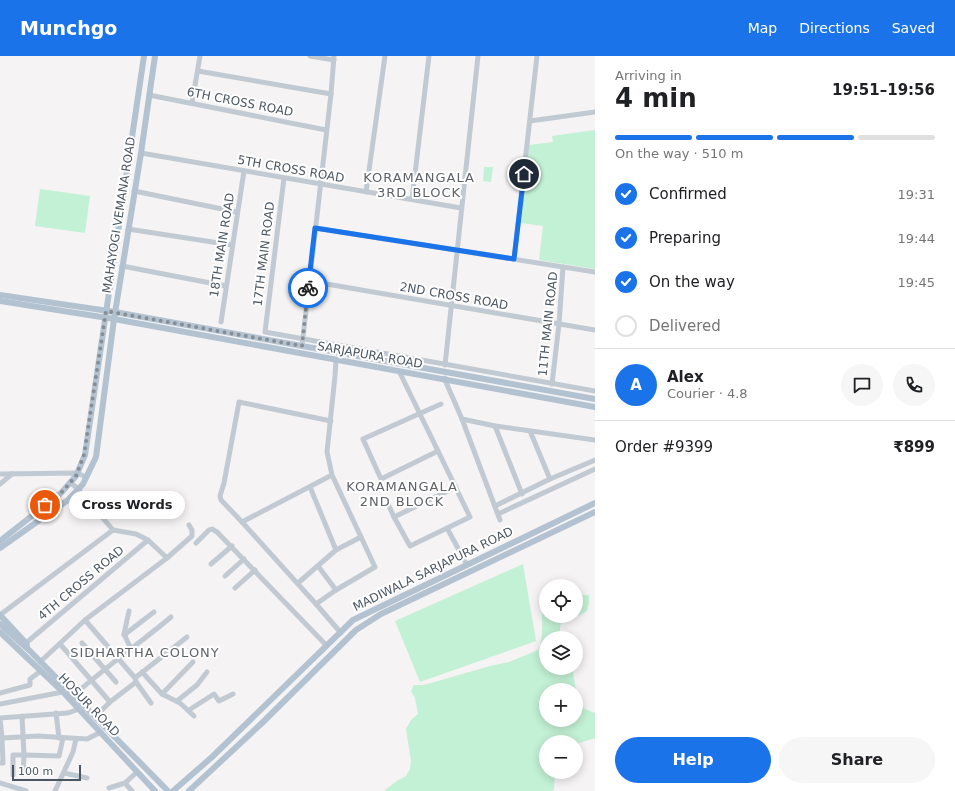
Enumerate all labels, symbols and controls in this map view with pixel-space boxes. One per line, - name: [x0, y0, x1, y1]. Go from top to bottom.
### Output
- text: Munchgo: [20, 17, 117, 39]
- text: Map: [748, 20, 777, 36]
- text: Directions: [799, 20, 870, 36]
- text: Saved: [892, 20, 935, 36]
- text: Arriving in: [615, 68, 682, 83]
- text: 19:51–19:56: [832, 81, 935, 99]
- text: 4 min: [615, 83, 697, 113]
- street label: 6TH CROSS ROAD: [186, 85, 294, 119]
- street label: MAHAYOGI VEMANA ROAD: [100, 136, 138, 294]
- text: On the way · 510 m: [615, 146, 743, 161]
- street label: 5TH CROSS ROAD: [237, 153, 345, 185]
- pin: [507, 157, 541, 191]
- icon: home: [513, 163, 535, 185]
- district label: KORAMANGALA 3RD BLOCK: [363, 170, 475, 200]
- icon: check: [615, 183, 637, 205]
- text: Confirmed: [649, 185, 727, 203]
- text: 19:31: [898, 187, 935, 202]
- street label: 18TH MAIN ROAD: [207, 192, 237, 298]
- street label: 17TH MAIN ROAD: [251, 201, 277, 307]
- icon: check: [615, 227, 637, 249]
- text: Preparing: [649, 229, 721, 247]
- text: 19:44: [898, 231, 935, 246]
- courier: [288, 268, 328, 308]
- street label: 11TH MAIN ROAD: [536, 271, 560, 377]
- icon: check: [615, 271, 637, 293]
- text: On the way: [649, 273, 735, 291]
- text: 19:45: [898, 275, 935, 290]
- icon: bike: [297, 277, 319, 299]
- street label: 2ND CROSS ROAD: [399, 280, 509, 312]
- text: Delivered: [649, 317, 721, 335]
- street label: SARJAPURA ROAD: [316, 339, 424, 371]
- button: chat: [841, 364, 883, 406]
- button: phone: [893, 364, 935, 406]
- text: Alex: [667, 368, 704, 386]
- text: A: [630, 376, 642, 394]
- text: Courier · 4.8: [667, 386, 748, 401]
- text: Order #9399: [615, 438, 713, 456]
- text: ₹899: [893, 438, 935, 456]
- district label: KORAMANGALA 2ND BLOCK: [346, 479, 458, 509]
- pin: [28, 488, 62, 522]
- callout: Cross Words: [69, 491, 185, 519]
- icon: bag: [34, 494, 56, 516]
- text: Cross Words: [81, 497, 173, 512]
- street label: MADIWALA SARJAPURA ROAD: [351, 524, 515, 614]
- street label: 4TH CROSS ROAD: [35, 543, 127, 623]
- map controls: [539, 579, 583, 779]
- button: locate: [539, 579, 583, 623]
- button: layers: [539, 631, 583, 675]
- district label: SIDHARTHA COLONY: [70, 645, 220, 660]
- street label: HOSUR ROAD: [55, 671, 123, 739]
- button: +: [539, 683, 583, 727]
- button: −: [539, 735, 583, 779]
- button: Help: [615, 737, 771, 783]
- button: Share: [779, 737, 935, 783]
- scale bar: [12, 763, 81, 782]
- text: 100 m: [18, 765, 53, 778]

